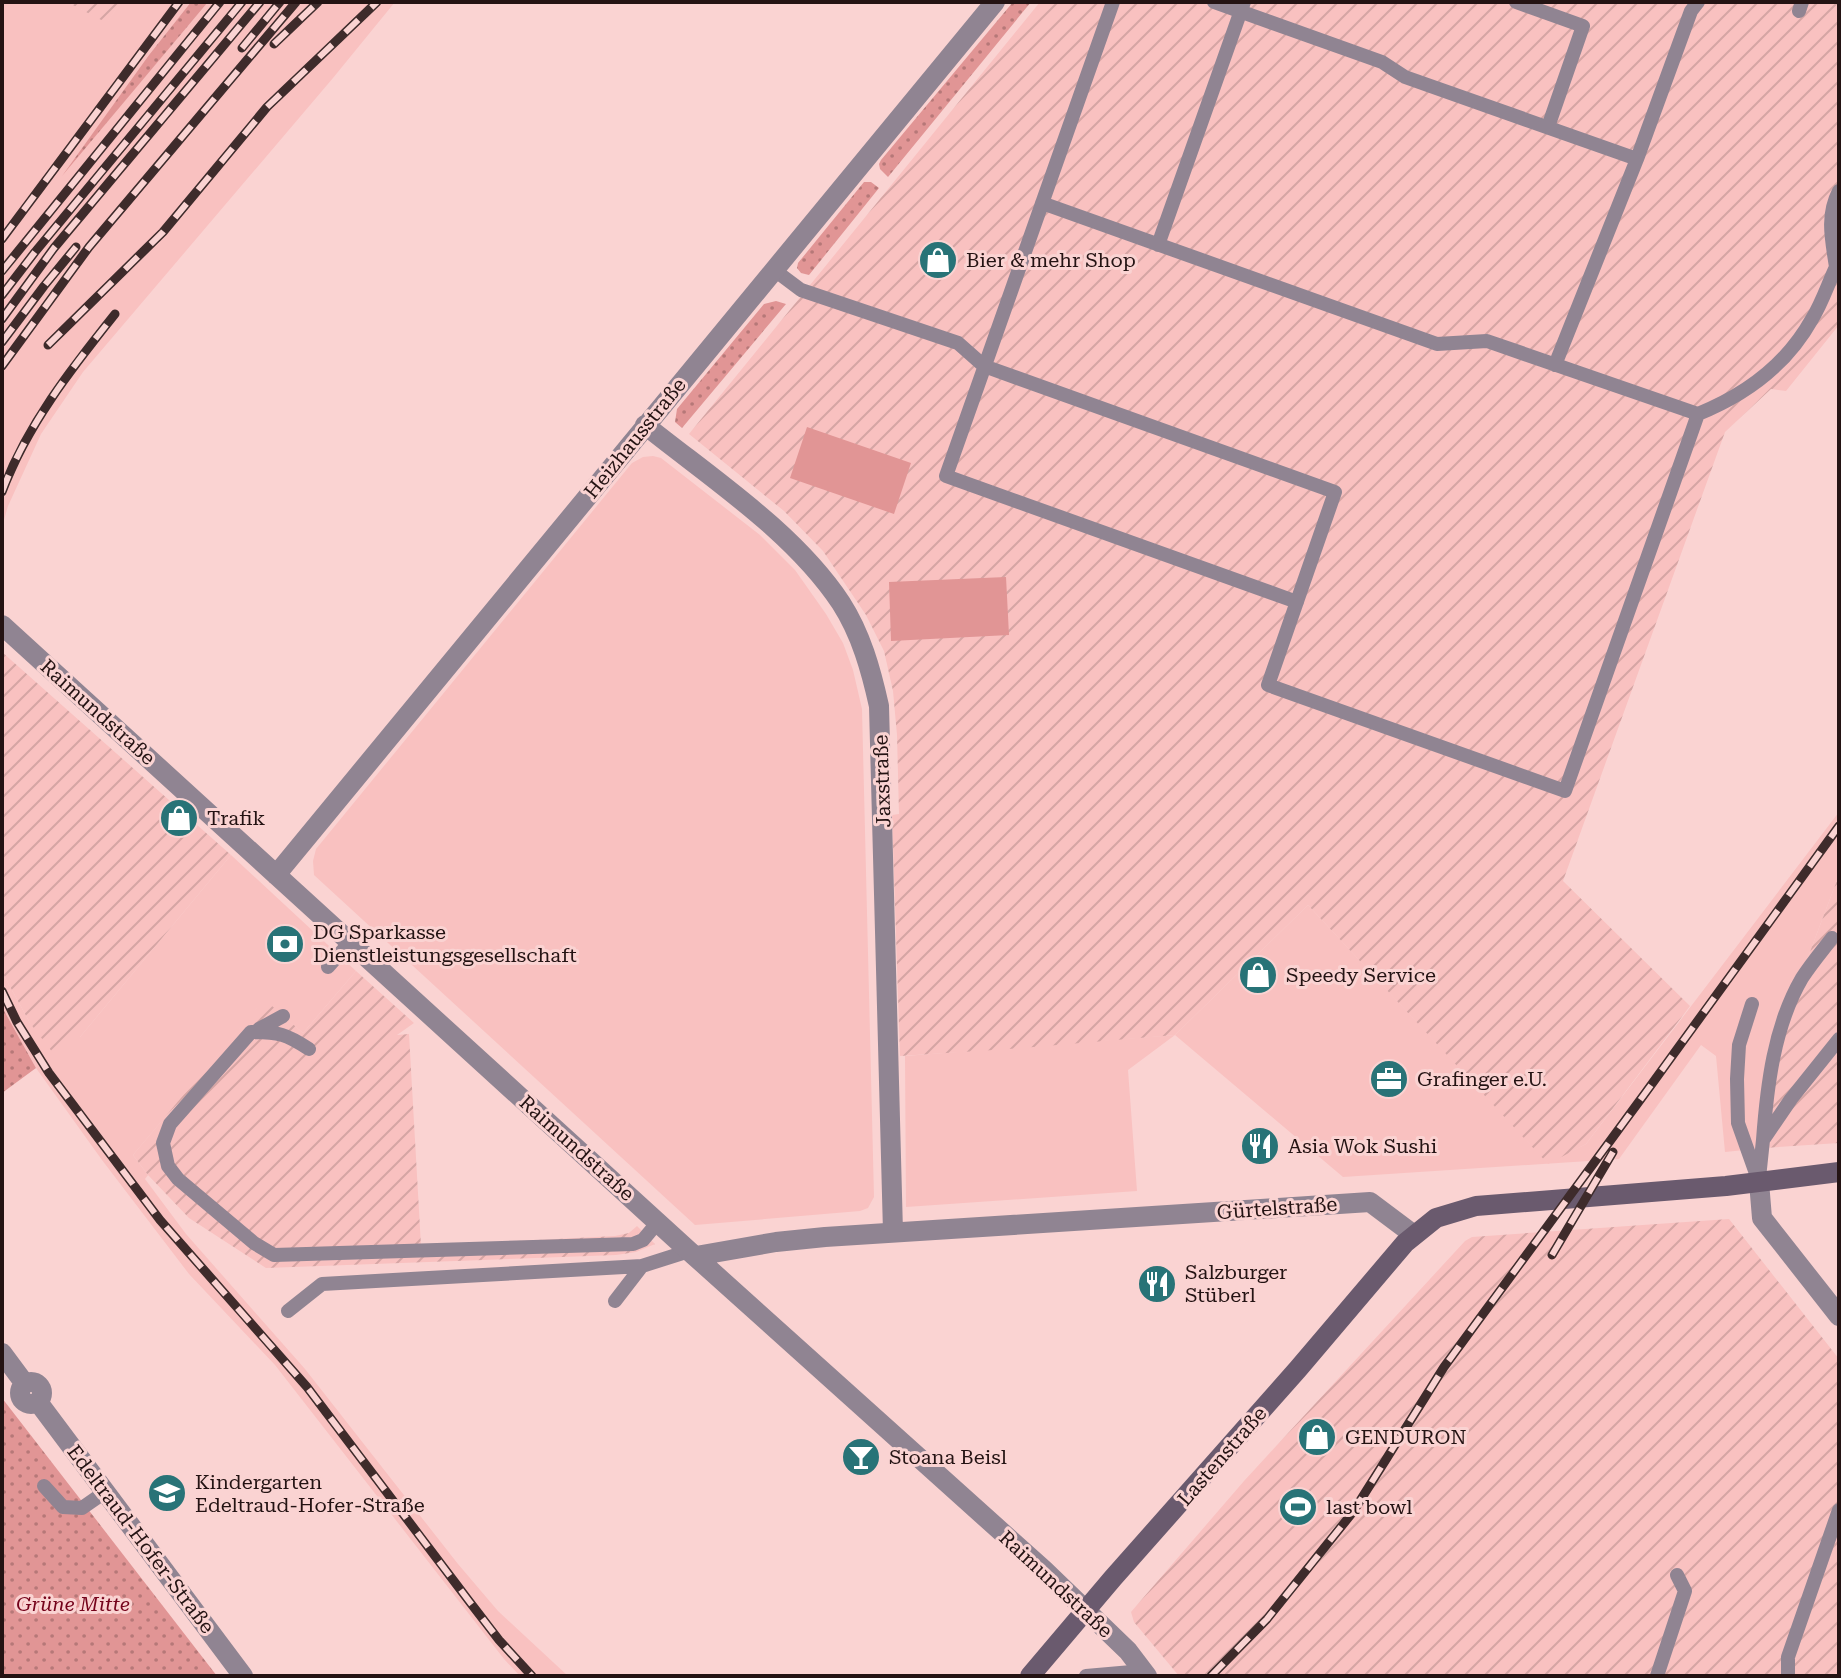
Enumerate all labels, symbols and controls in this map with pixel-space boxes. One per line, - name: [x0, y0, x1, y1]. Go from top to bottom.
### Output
- shop icon: Bier & mehr Shop: [917, 239, 959, 281]
- place label: Bier & mehr Shop: [966, 248, 1136, 272]
- street label: Heizhausstraße: [579, 373, 691, 503]
- street label: Raimundstraße: [36, 654, 160, 770]
- street label: Jaxstraße: [868, 734, 896, 828]
- shop icon: Trafik: [158, 797, 200, 839]
- place label: Trafik: [207, 806, 266, 830]
- place label: DG Sparkasse Dienstleistungsgesellschaft: [313, 920, 577, 967]
- bank icon: DG Sparkasse Dienstleistungsgesellschaft: [264, 923, 306, 965]
- shop icon: Speedy Service: [1237, 954, 1279, 996]
- place label: Speedy Service: [1286, 963, 1436, 987]
- office icon: Grafinger e.U.: [1368, 1058, 1410, 1100]
- place label: Grafinger e.U.: [1417, 1067, 1547, 1091]
- street label: Raimundstraße: [515, 1090, 639, 1206]
- restaurant icon: Asia Wok Sushi: [1239, 1125, 1281, 1167]
- place label: Asia Wok Sushi: [1288, 1134, 1437, 1158]
- street label: Gürtelstraße: [1216, 1192, 1338, 1224]
- place label: Salzburger Stüberl: [1185, 1260, 1287, 1307]
- restaurant icon: Salzburger Stüberl: [1136, 1263, 1178, 1305]
- street label: Lastenstraße: [1172, 1402, 1272, 1510]
- shop icon: GENDURON: [1296, 1416, 1338, 1458]
- place label: GENDURON: [1345, 1425, 1466, 1449]
- bar icon: Stoana Beisl: [840, 1436, 882, 1478]
- street label: Edeltraud-Hofer-Straße: [62, 1440, 220, 1638]
- place label: Stoana Beisl: [889, 1445, 1007, 1469]
- place label: Kindergarten Edeltraud-Hofer-Straße: [195, 1470, 425, 1517]
- school or university icon: Kindergarten Edeltraud-Hofer-Straße: [146, 1472, 188, 1514]
- sports icon: last bowl: [1277, 1486, 1319, 1528]
- place label: last bowl: [1326, 1495, 1413, 1519]
- street label: Raimundstraße: [994, 1525, 1118, 1643]
- park label: Grüne Mitte: [16, 1592, 130, 1616]

